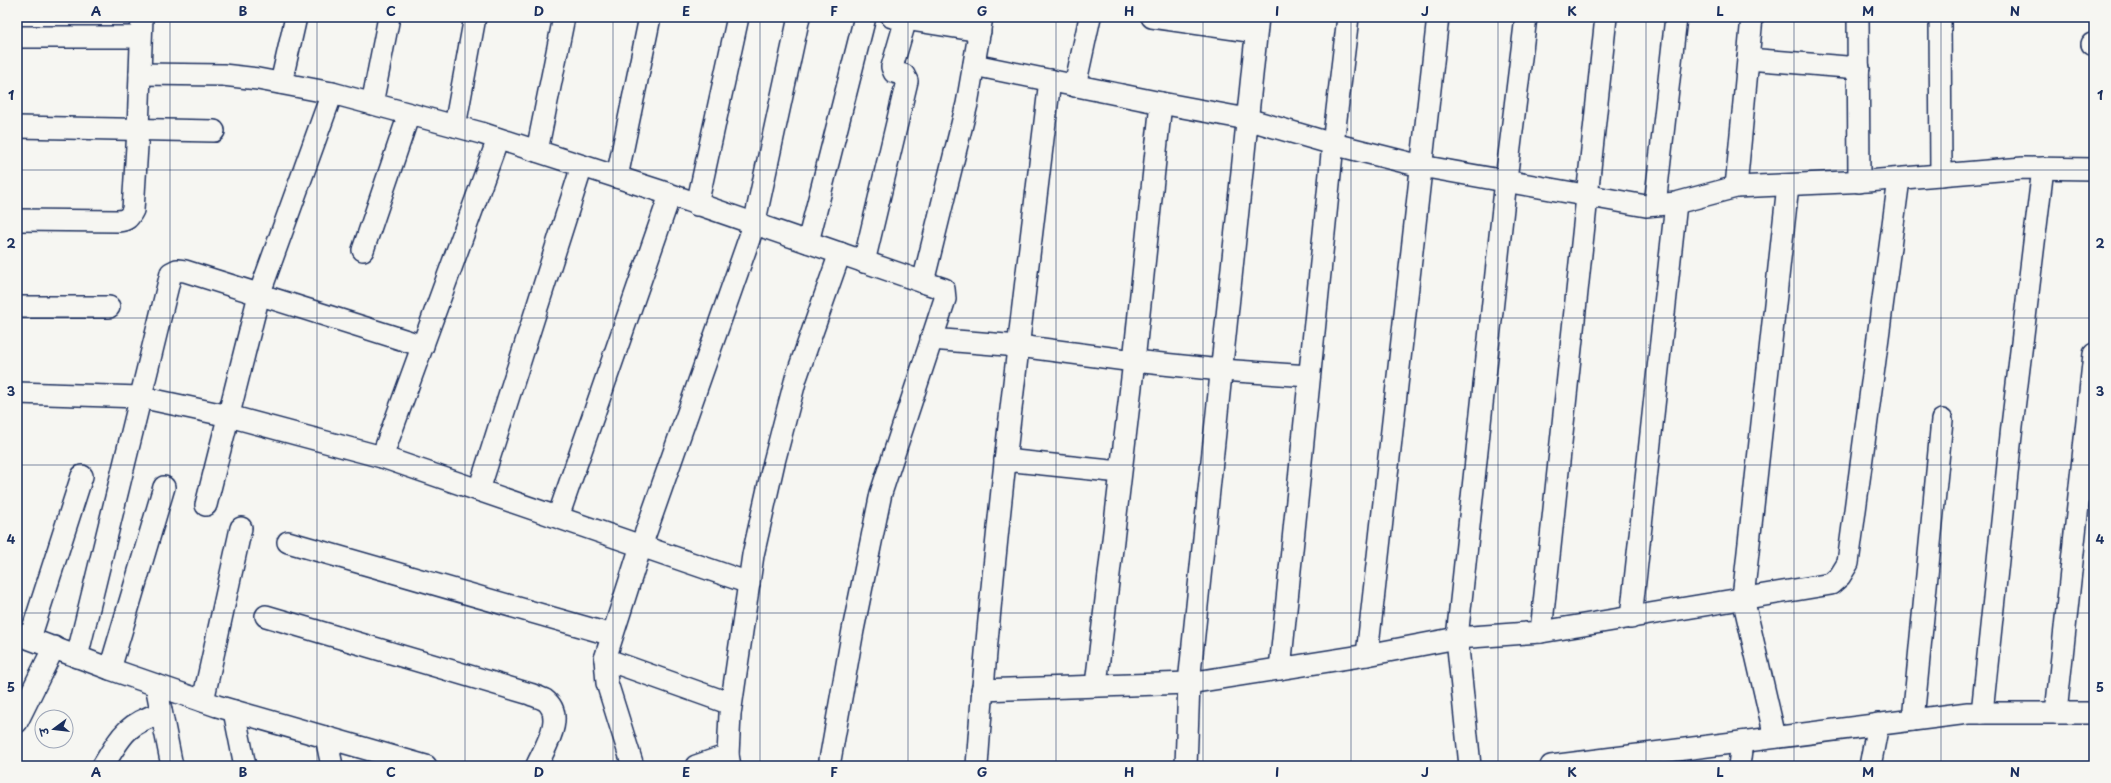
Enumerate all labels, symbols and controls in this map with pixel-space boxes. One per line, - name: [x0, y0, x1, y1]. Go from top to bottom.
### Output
- text: A: [91, 1, 101, 20]
- text: B: [239, 1, 248, 20]
- text: C: [386, 1, 396, 20]
- text: D: [534, 1, 544, 20]
- text: E: [682, 1, 690, 20]
- text: F: [830, 1, 838, 20]
- text: G: [977, 1, 987, 20]
- text: H: [1124, 1, 1134, 20]
- text: I: [1275, 1, 1279, 20]
- text: J: [1421, 1, 1429, 20]
- text: K: [1567, 1, 1577, 20]
- text: L: [1716, 1, 1724, 20]
- text: M: [1862, 1, 1874, 20]
- text: N: [2010, 1, 2020, 20]
- text: 1: [8, 85, 14, 104]
- text: 1: [2097, 85, 2103, 104]
- text: 2: [6, 233, 16, 252]
- text: 2: [2095, 233, 2105, 252]
- text: 3: [7, 381, 16, 400]
- text: 3: [2096, 381, 2105, 400]
- text: 4: [7, 529, 16, 548]
- text: 4: [2096, 529, 2105, 548]
- text: 5: [7, 677, 15, 696]
- text: 5: [2096, 677, 2104, 696]
- north arrow: [34, 709, 74, 749]
- text: उ: [34, 724, 53, 738]
- text: A: [91, 762, 101, 781]
- text: B: [239, 762, 248, 781]
- text: C: [386, 762, 396, 781]
- text: D: [534, 762, 544, 781]
- text: E: [682, 762, 690, 781]
- text: F: [830, 762, 838, 781]
- text: G: [977, 762, 987, 781]
- text: H: [1124, 762, 1134, 781]
- text: I: [1275, 762, 1279, 781]
- text: J: [1421, 762, 1429, 781]
- text: K: [1567, 762, 1577, 781]
- text: L: [1716, 762, 1724, 781]
- text: M: [1862, 762, 1874, 781]
- text: N: [2010, 762, 2020, 781]

